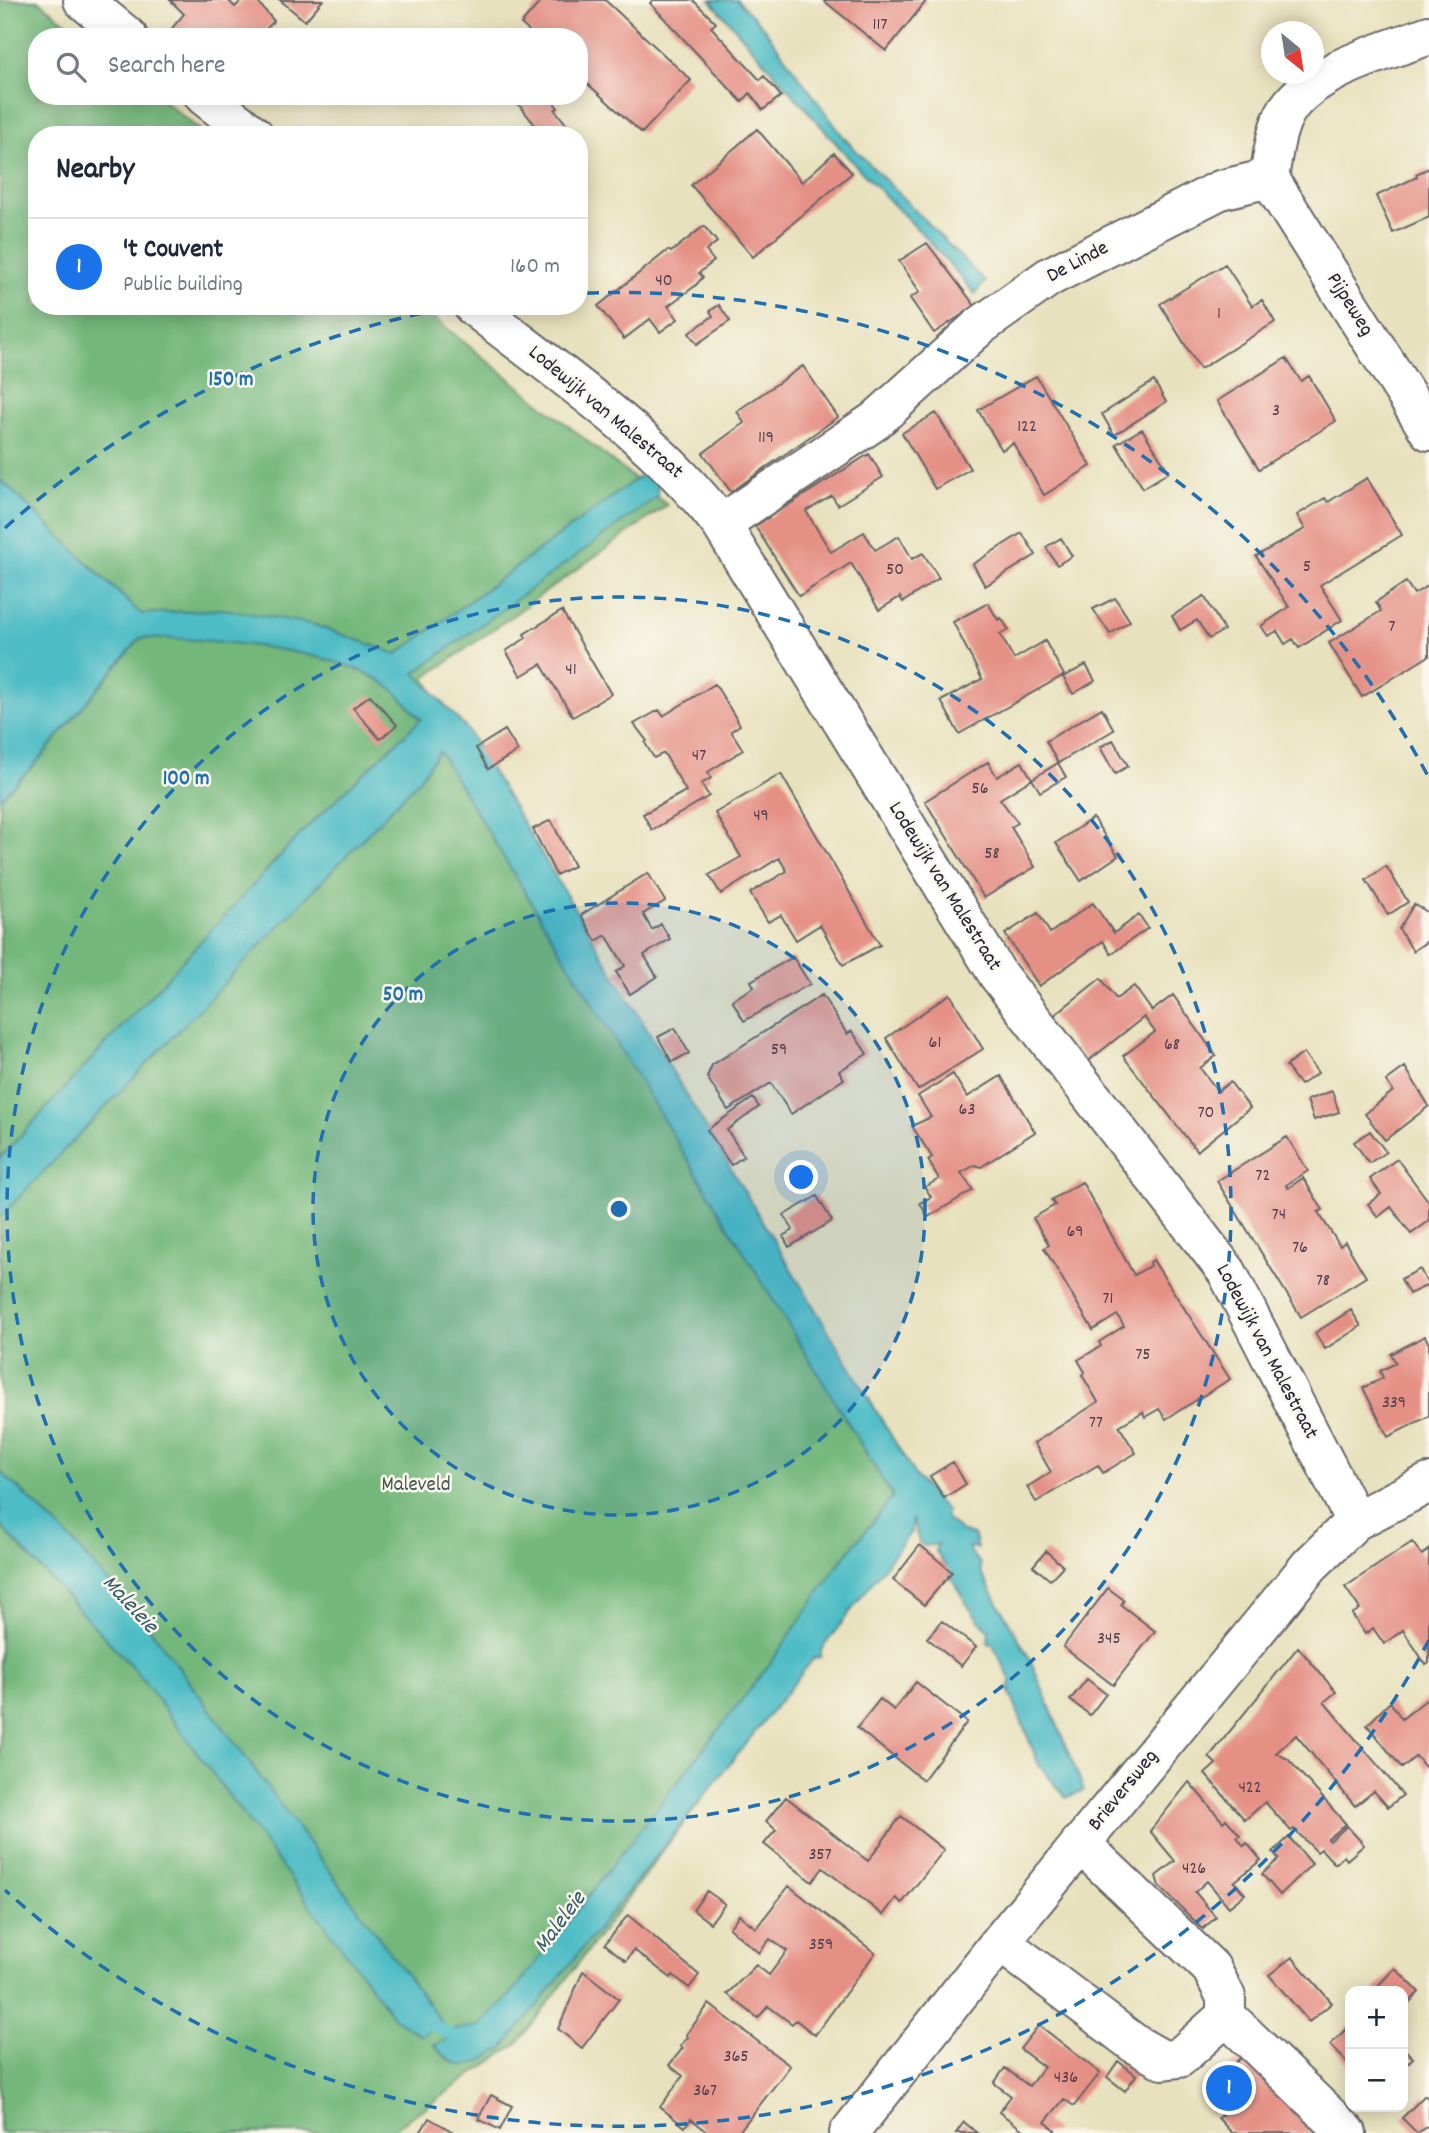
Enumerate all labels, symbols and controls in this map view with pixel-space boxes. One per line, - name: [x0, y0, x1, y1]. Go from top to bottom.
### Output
- house number: 117: [873, 13, 887, 38]
- north arrow: [1261, 21, 1324, 84]
- search box: [28, 28, 588, 105]
- icon: search: [52, 48, 90, 86]
- text: Search here: [108, 48, 226, 85]
- text: Nearby: [56, 150, 134, 193]
- text: 't Couvent: [123, 232, 223, 269]
- street label: De Linde: [1042, 234, 1114, 292]
- text: 1: [76, 251, 82, 284]
- text: 160 m: [510, 251, 560, 284]
- street label: Pijpeweg: [1318, 267, 1380, 343]
- text: Public building: [123, 269, 243, 302]
- house number: 40: [655, 269, 673, 294]
- house number: 1: [1217, 302, 1221, 327]
- street label: Lodewijk van Malestraat: [521, 339, 689, 487]
- text: 150 m: [208, 366, 254, 396]
- house number: 3: [1272, 399, 1280, 424]
- house number: 122: [1017, 415, 1037, 440]
- house number: 119: [758, 426, 774, 451]
- house number: 5: [1303, 555, 1311, 580]
- house number: 50: [886, 558, 904, 583]
- house number: 7: [1389, 615, 1396, 640]
- house number: 41: [565, 658, 577, 683]
- house number: 47: [692, 744, 706, 769]
- text: 100 m: [163, 765, 209, 795]
- house number: 56: [971, 777, 989, 802]
- street label: Lodewijk van Malestraat: [880, 797, 1008, 978]
- house number: 49: [753, 804, 769, 829]
- house number: 58: [984, 842, 1000, 867]
- text: 50 m: [383, 981, 423, 1011]
- house number: 61: [929, 1031, 941, 1056]
- house number: 68: [1164, 1033, 1180, 1058]
- house number: 59: [771, 1038, 787, 1063]
- house number: 63: [959, 1098, 975, 1123]
- house number: 70: [1198, 1101, 1214, 1126]
- your location: [784, 1160, 818, 1194]
- house number: 72: [1256, 1164, 1270, 1189]
- centre of rings: [607, 1197, 631, 1221]
- house number: 74: [1272, 1203, 1286, 1228]
- house number: 69: [1066, 1220, 1084, 1245]
- house number: 76: [1292, 1236, 1308, 1261]
- street label: Lodewijk van Malestraat: [1207, 1259, 1325, 1445]
- house number: 78: [1316, 1269, 1330, 1294]
- house number: 71: [1103, 1287, 1113, 1312]
- house number: 75: [1135, 1343, 1151, 1368]
- house number: 339: [1382, 1391, 1406, 1416]
- house number: 77: [1089, 1411, 1103, 1436]
- park label: Maleveld: [381, 1471, 451, 1501]
- water label: Maleleie: [93, 1568, 166, 1643]
- house number: 345: [1097, 1627, 1121, 1652]
- street label: Brieversweg: [1082, 1744, 1166, 1838]
- house number: 422: [1238, 1776, 1262, 1801]
- house number: 357: [808, 1843, 832, 1868]
- house number: 426: [1182, 1857, 1206, 1882]
- water label: Maleleie: [527, 1884, 596, 1961]
- house number: 359: [809, 1933, 833, 1958]
- map controls: [1345, 1986, 1408, 2112]
- button: +: [1345, 1986, 1408, 2049]
- house number: 365: [723, 2045, 749, 2070]
- button: −: [1345, 2049, 1408, 2112]
- pin: 1: [1206, 2062, 1252, 2114]
- house number: 436: [1054, 2066, 1078, 2091]
- house number: 367: [693, 2079, 717, 2104]

